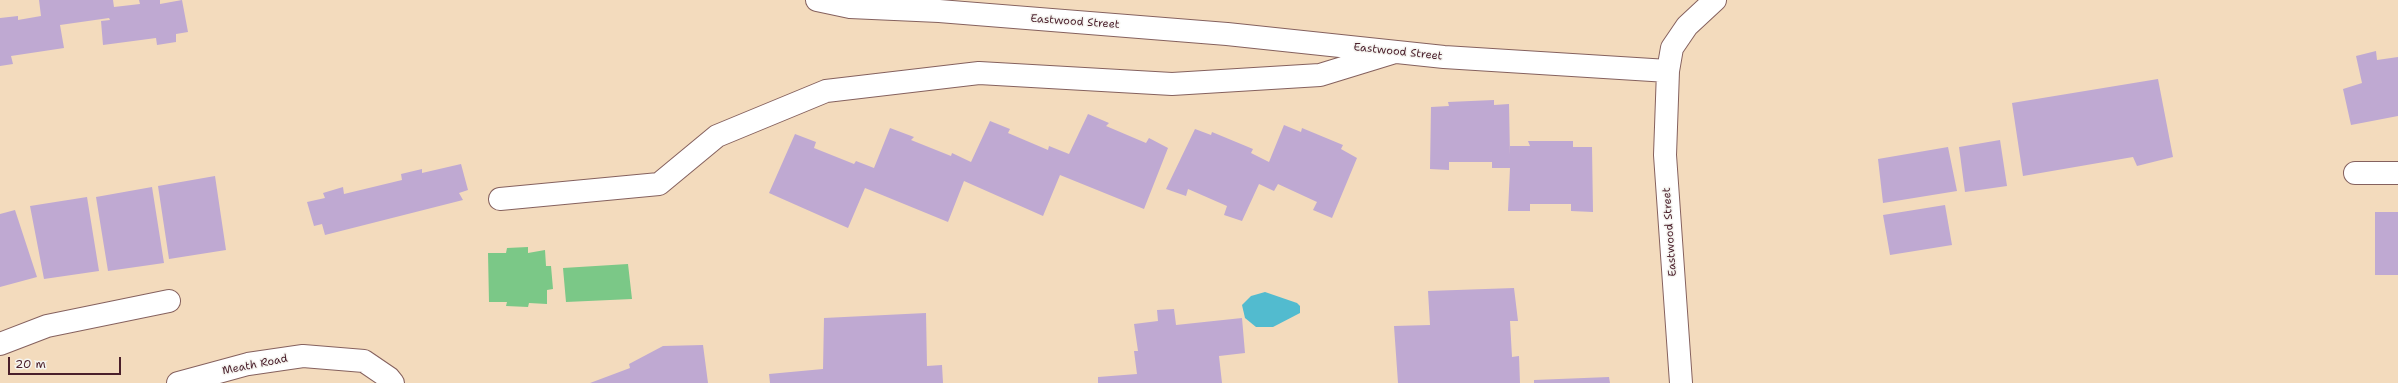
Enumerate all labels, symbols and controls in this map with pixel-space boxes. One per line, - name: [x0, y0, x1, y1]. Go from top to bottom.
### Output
- street label: Eastwood Street: [1030, 12, 1120, 32]
- street label: Eastwood Street: [1353, 41, 1443, 63]
- street label: Eastwood Street: [1660, 187, 1680, 277]
- scale bar: [10, 349, 123, 375]
- street label: Meath Road: [221, 352, 289, 378]
- text: 20 m: [15, 356, 46, 372]

